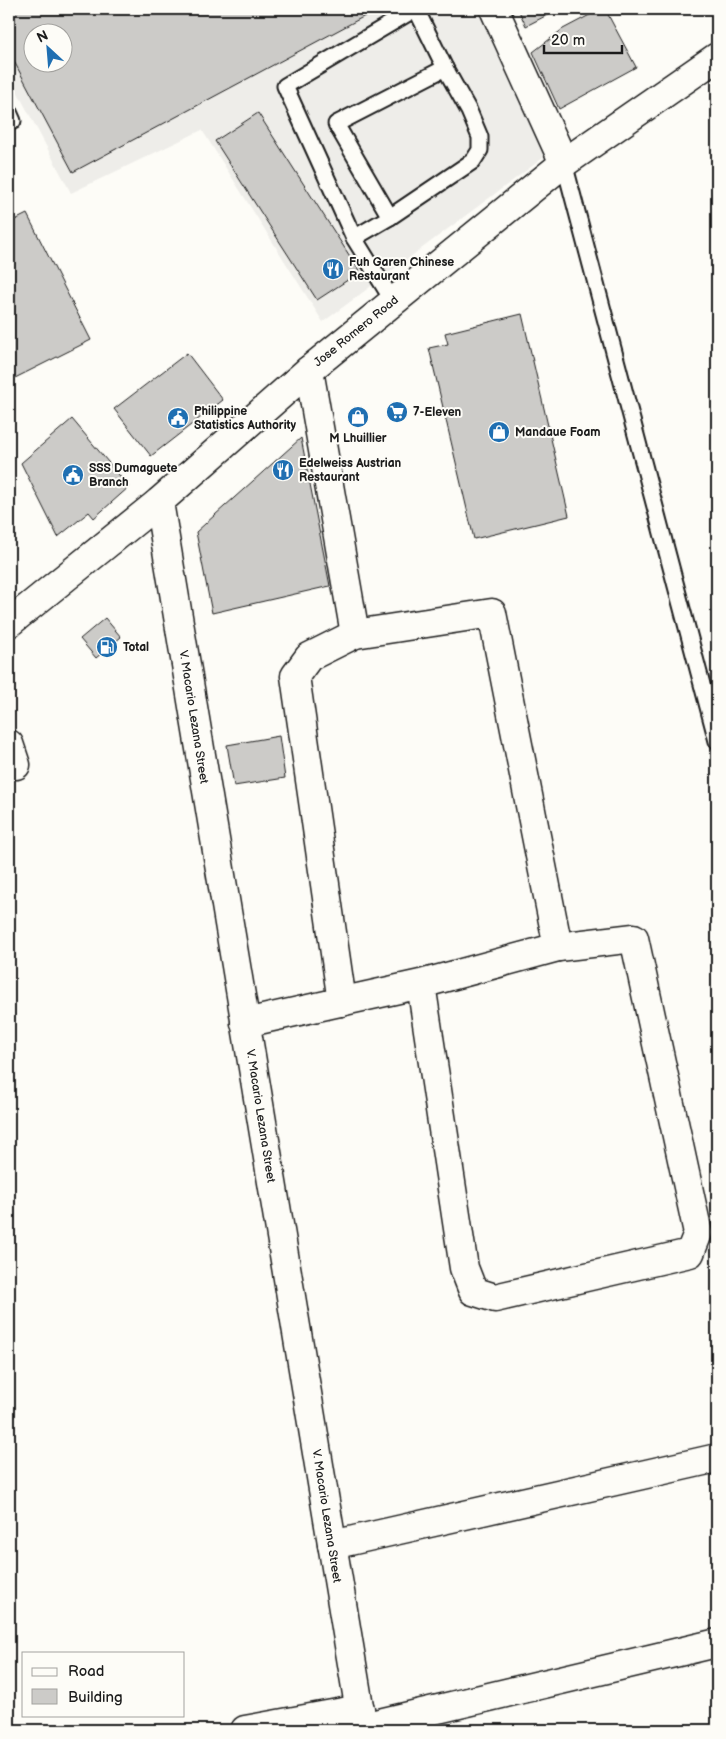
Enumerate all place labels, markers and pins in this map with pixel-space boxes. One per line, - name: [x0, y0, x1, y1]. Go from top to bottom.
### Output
- place label: Fuh Garen Chinese Restaurant: [349, 255, 454, 284]
- restaurant icon: Fuh Garen Chinese Restaurant: [321, 257, 345, 281]
- supermarket icon: 7-Eleven: [385, 400, 409, 424]
- place label: Philippine Statistics Authority: [194, 404, 297, 433]
- shop icon: M Lhuillier: [346, 405, 370, 429]
- place label: 7-Eleven: [413, 405, 462, 420]
- public building icon: Philippine Statistics Authority: [166, 406, 190, 430]
- shop icon: Mandaue Foam: [487, 420, 511, 444]
- place label: Mandaue Foam: [515, 425, 601, 440]
- place label: M Lhuillier: [329, 431, 387, 446]
- place label: Edelweiss Austrian Restaurant: [299, 456, 402, 485]
- restaurant icon: Edelweiss Austrian Restaurant: [271, 458, 295, 482]
- place label: SSS Dumaguete Branch: [89, 461, 178, 490]
- public building icon: SSS Dumaguete Branch: [61, 463, 85, 487]
- fuel station icon: Total: [95, 635, 119, 659]
- place label: Total: [123, 640, 149, 655]

